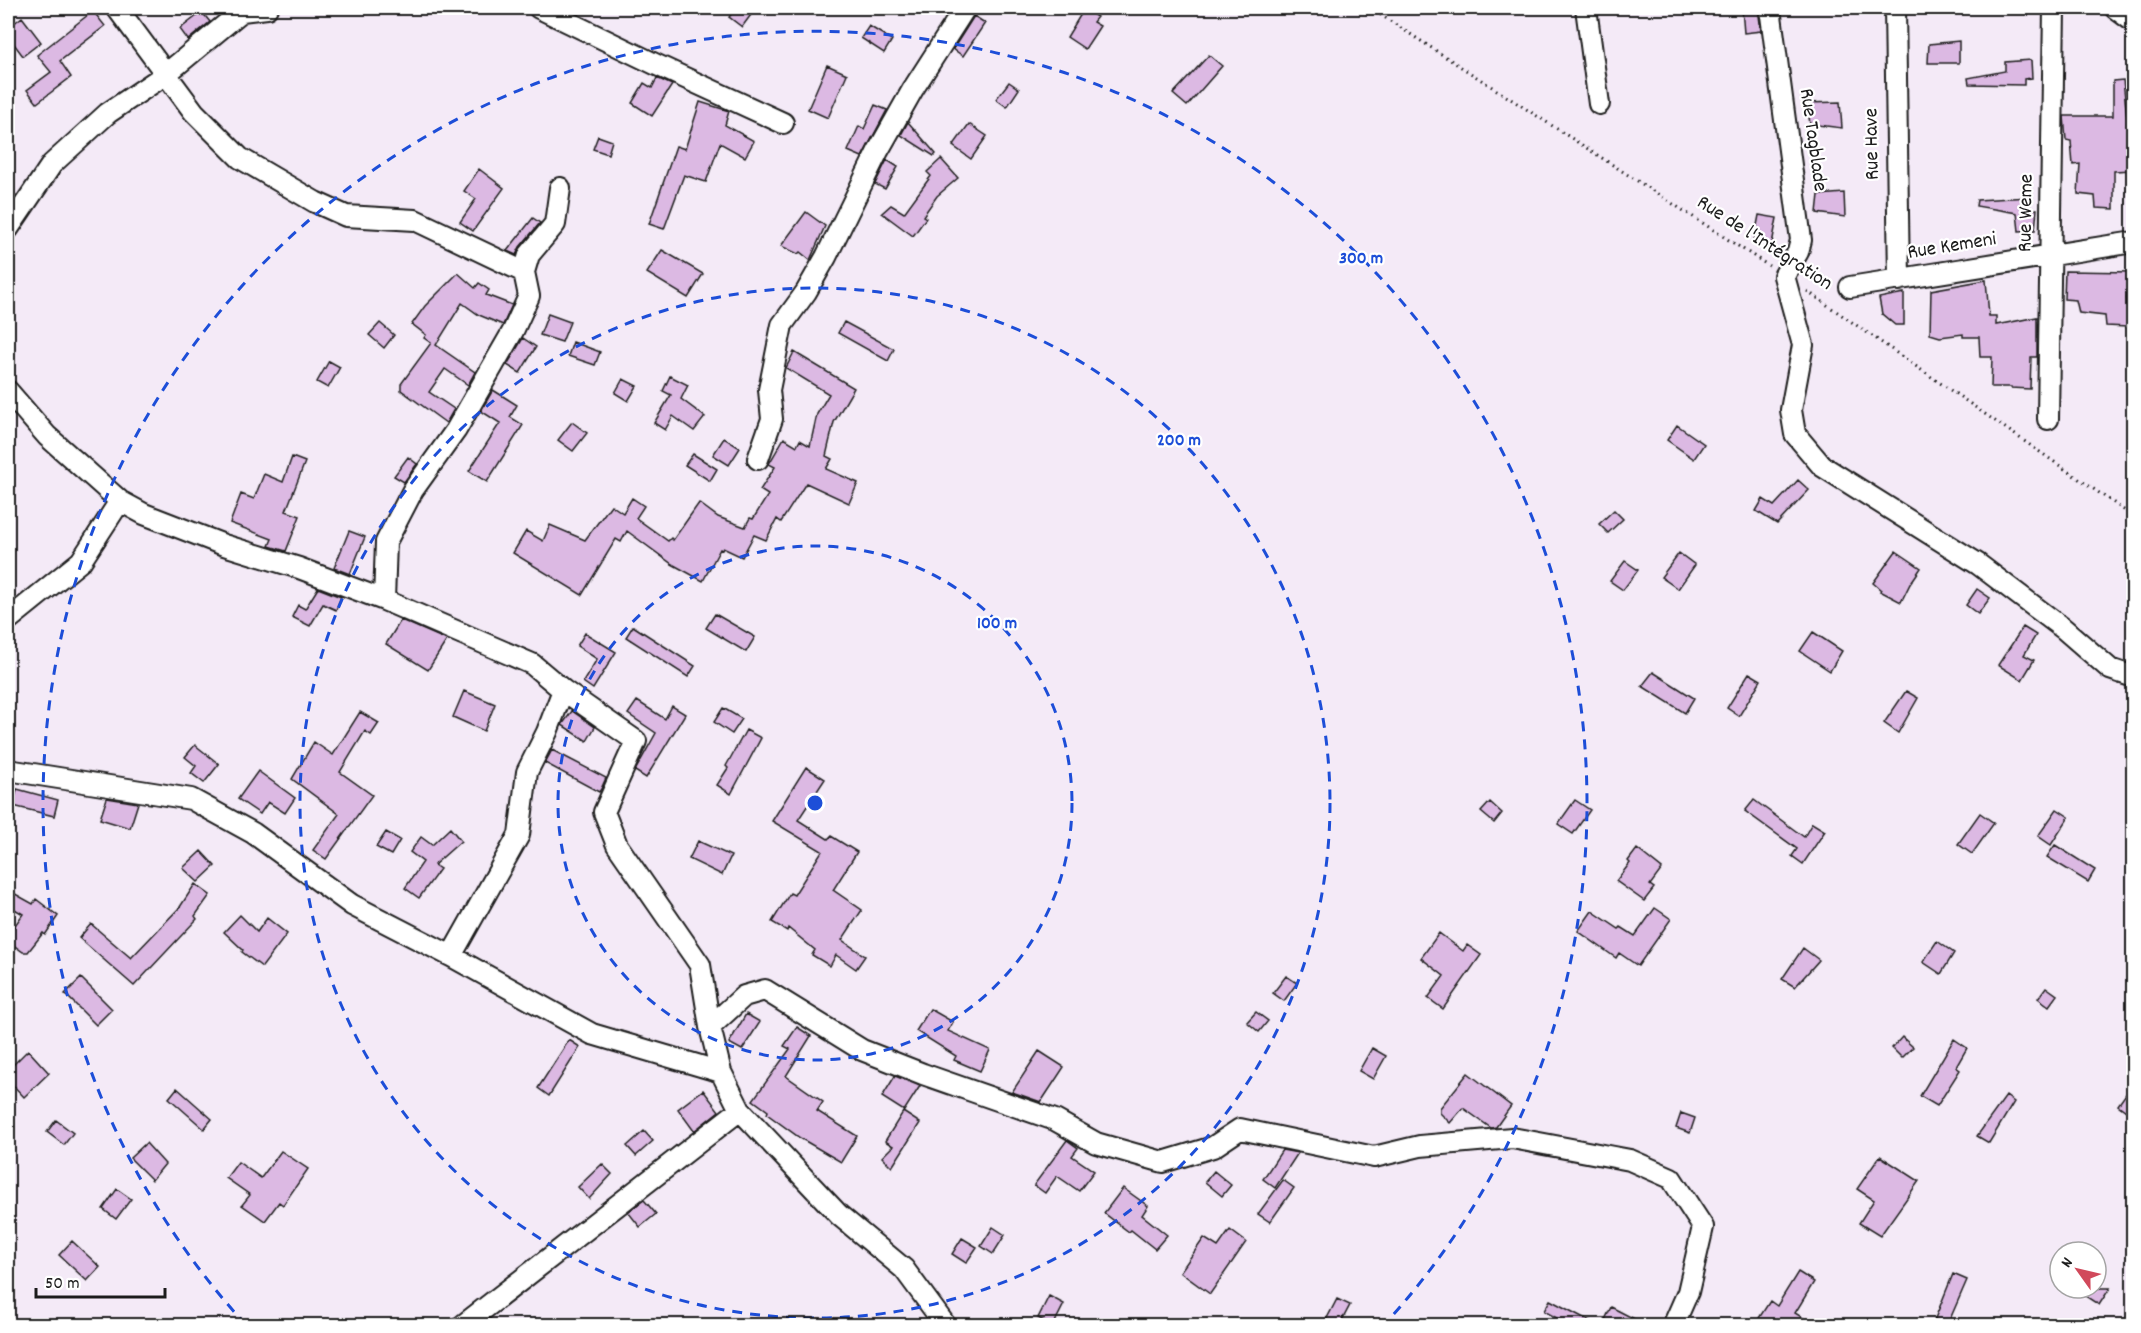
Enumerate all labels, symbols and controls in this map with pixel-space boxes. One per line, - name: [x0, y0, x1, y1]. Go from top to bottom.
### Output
- street label: Rue Tagblade: [1790, 87, 1834, 193]
- street label: Rue Have: [1857, 108, 1889, 180]
- street label: Rue Weme: [2011, 174, 2043, 252]
- street label: Rue de l'Intégration: [1690, 189, 1838, 299]
- street label: Rue Kemeni: [1905, 225, 1999, 269]
- text: 300 m: [1339, 247, 1383, 272]
- text: 200 m: [1157, 429, 1201, 454]
- text: 100 m: [977, 612, 1017, 637]
- centre of rings: [805, 793, 825, 813]
- north arrow: [2048, 1240, 2108, 1300]
- text: N: [2056, 1253, 2079, 1273]
- scale bar: [36, 1261, 165, 1299]
- text: 50 m: [45, 1272, 80, 1297]

